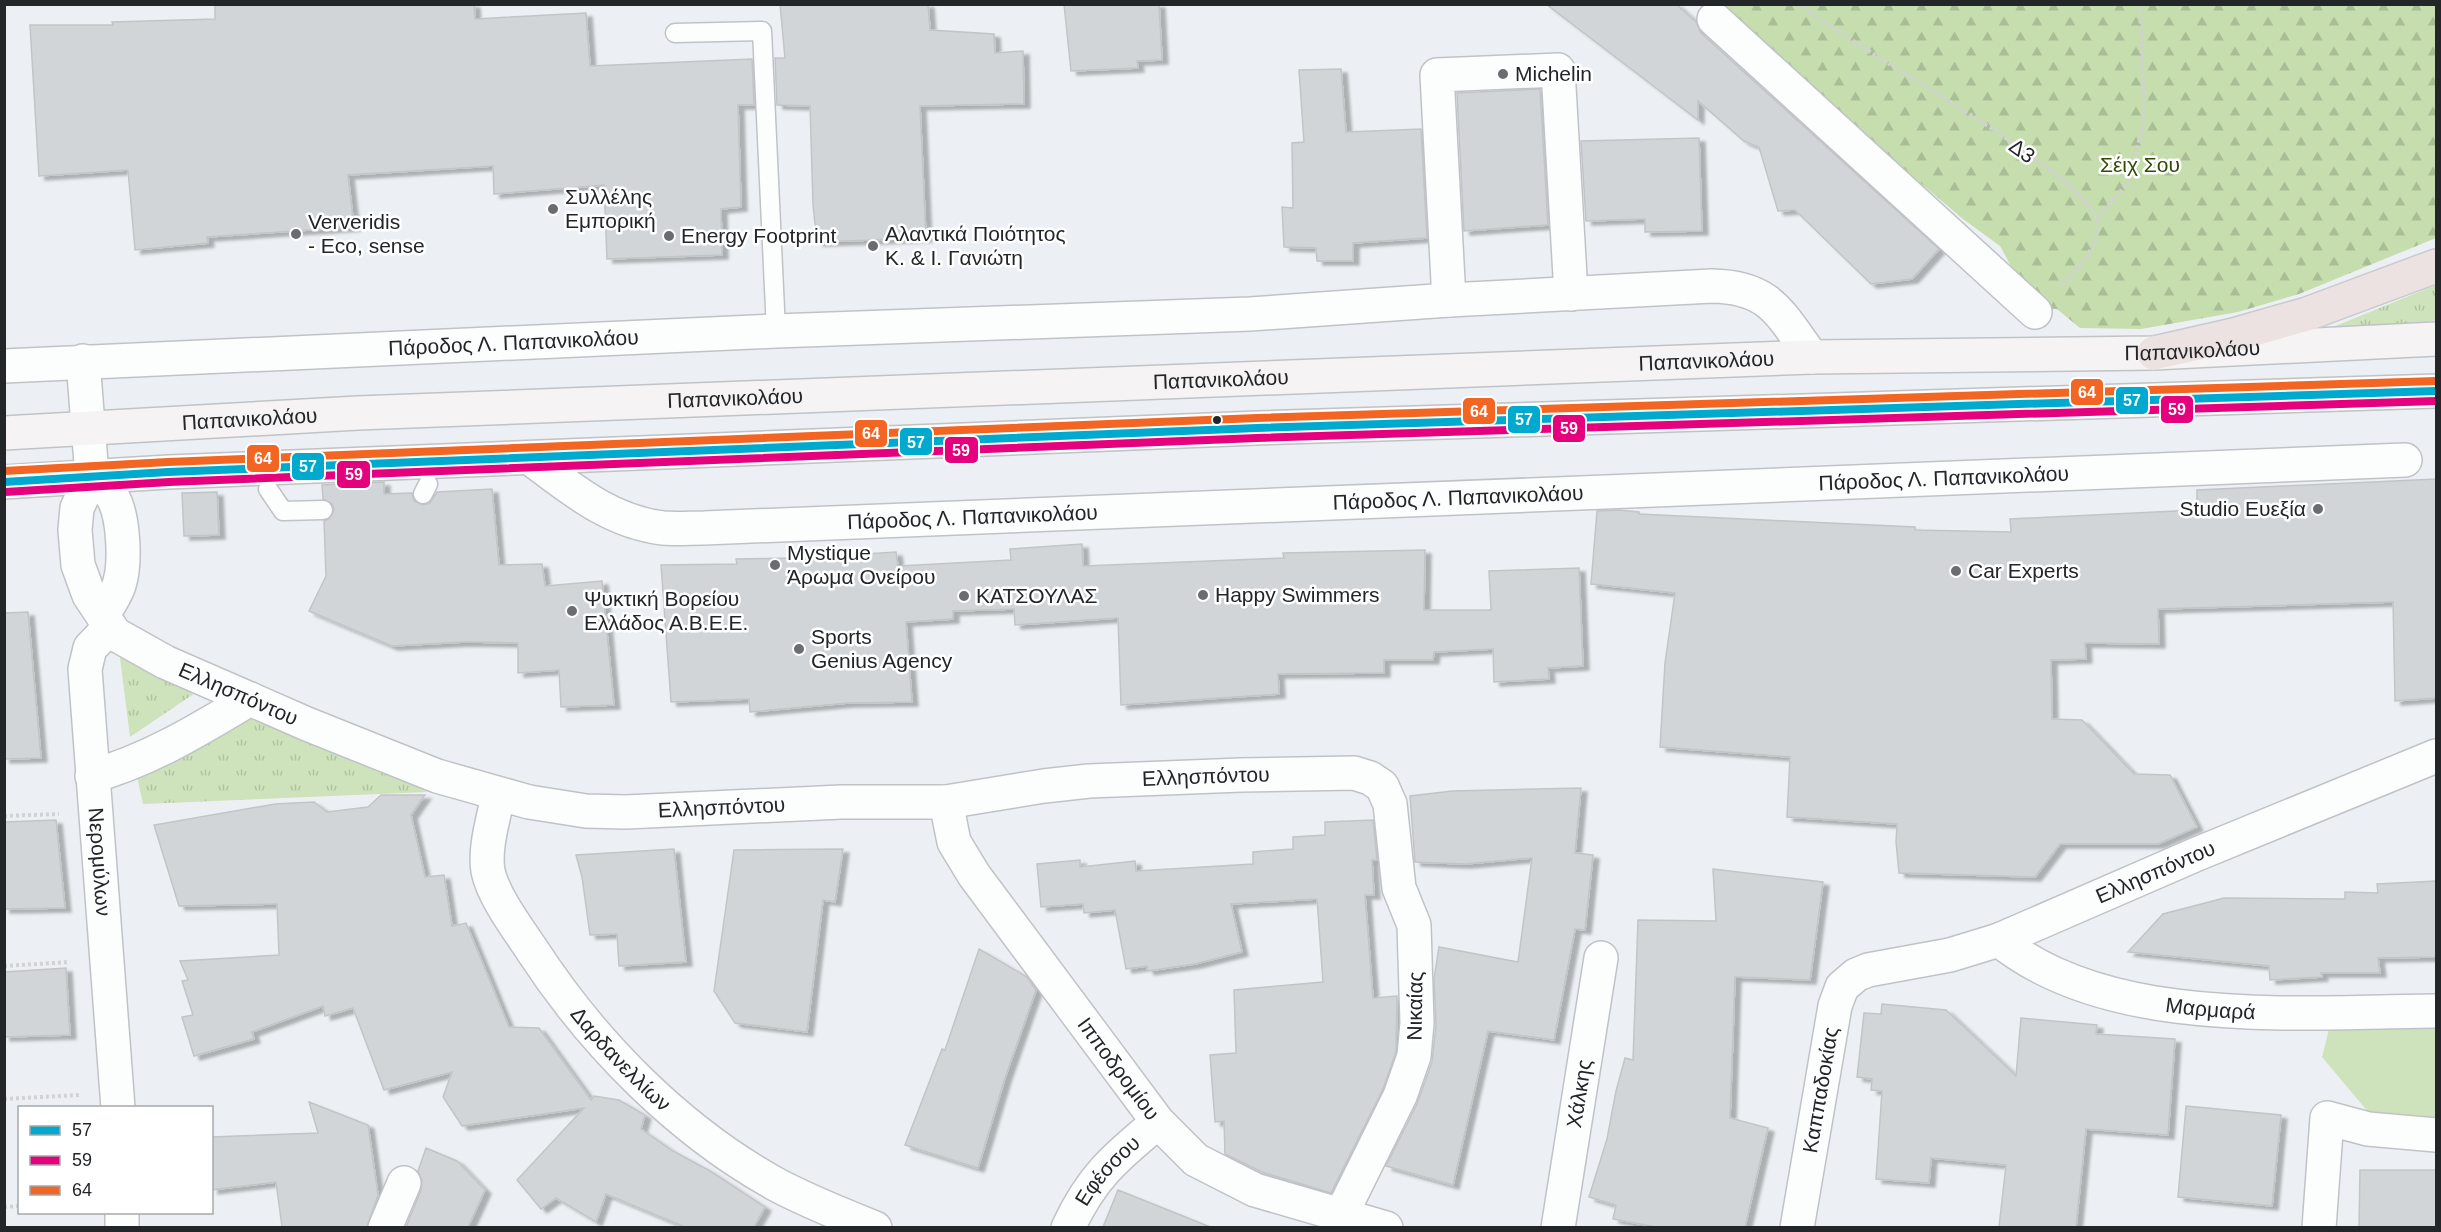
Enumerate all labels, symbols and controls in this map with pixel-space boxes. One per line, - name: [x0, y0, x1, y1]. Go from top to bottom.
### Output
- place label: Michelin: [1515, 62, 1592, 85]
- marker: Michelin: [1496, 67, 1510, 81]
- street label: Δ3: [2005, 134, 2039, 167]
- park label: Σέιχ Σου: [2100, 153, 2180, 176]
- place label: Συλλέλης Εμπορική: [565, 185, 656, 232]
- marker: Συλλέλης Εμπορική: [546, 202, 560, 216]
- place label: Ververidis - Eco, sense: [308, 210, 425, 257]
- place label: Αλαντικά Ποιότητος Κ. & Ι. Γανιώτη: [885, 222, 1066, 269]
- place label: Energy Footprint: [681, 224, 836, 247]
- marker: Ververidis - Eco, sense: [289, 227, 303, 241]
- marker: Energy Footprint: [662, 229, 676, 243]
- marker: Αλαντικά Ποιότητος Κ. & Ι. Γανιώτη: [866, 239, 880, 253]
- street label: Πάροδος Λ. Παπανικολάου: [388, 325, 639, 360]
- street label: Παπανικολάου: [2124, 336, 2261, 364]
- street label: Παπανικολάου: [1638, 346, 1775, 375]
- street label: Παπανικολάου: [1152, 365, 1289, 393]
- line badge: 64: [2070, 378, 2104, 406]
- street label: Παπανικολάου: [667, 384, 803, 412]
- text: 64: [2078, 384, 2096, 401]
- line badge: 57: [2115, 386, 2149, 415]
- text: 57: [2123, 392, 2141, 409]
- line badge: 59: [2160, 395, 2194, 424]
- line badge: 64: [1462, 397, 1496, 425]
- text: 59: [2168, 401, 2186, 418]
- street label: Παπανικολάου: [181, 403, 318, 434]
- text: 64: [1470, 403, 1488, 420]
- line badge: 57: [1507, 405, 1541, 434]
- text: 57: [1515, 411, 1533, 428]
- unlabelled marker: [1211, 414, 1223, 426]
- line badge: 59: [1552, 414, 1586, 443]
- line badge: 64: [854, 419, 888, 448]
- text: 59: [1560, 420, 1578, 437]
- text: 64: [862, 425, 880, 442]
- line badge: 57: [899, 427, 933, 456]
- text: 57: [907, 434, 925, 451]
- line badge: 59: [944, 436, 979, 464]
- text: 59: [952, 442, 970, 459]
- line badge: 64: [246, 444, 280, 473]
- text: 64: [254, 450, 272, 467]
- line badge: 57: [291, 452, 325, 481]
- text: 57: [299, 458, 317, 475]
- line badge: 59: [336, 460, 371, 489]
- street label: Πάροδος Λ. Παπανικολάου: [1818, 461, 2069, 494]
- text: 59: [345, 466, 363, 483]
- street label: Πάροδος Λ. Παπανικολάου: [1332, 481, 1584, 514]
- place label: Studio Ευεξία: [2180, 497, 2306, 520]
- street label: Πάροδος Λ. Παπανικολάου: [847, 500, 1098, 533]
- marker: Studio Ευεξία: [2311, 502, 2325, 516]
- place label: Mystique Άρωμα Ονείρου: [787, 541, 935, 588]
- marker: Mystique Άρωμα Ονείρου: [768, 558, 782, 572]
- place label: Car Experts: [1968, 559, 2079, 582]
- marker: Car Experts: [1949, 564, 1963, 578]
- place label: Happy Swimmers: [1215, 583, 1380, 606]
- place label: ΚΑΤΣΟΥΛΑΣ: [976, 584, 1097, 607]
- place label: Ψυκτική Βορείου Ελλάδος Α.Β.Ε.Ε.: [584, 587, 748, 634]
- marker: Happy Swimmers: [1196, 588, 1210, 602]
- marker: ΚΑΤΣΟΥΛΑΣ: [957, 589, 971, 603]
- marker: Ψυκτική Βορείου Ελλάδος Α.Β.Ε.Ε.: [565, 604, 579, 618]
- place label: Sports Genius Agency: [811, 625, 953, 672]
- marker: Sports Genius Agency: [792, 642, 806, 656]
- street label: Ελλησπόντου: [175, 657, 302, 730]
- street label: Ελλησπόντου: [1142, 762, 1270, 790]
- street label: Ελλησπόντου: [657, 793, 786, 822]
- street label: Νερομύλων: [84, 807, 116, 917]
- street label: Ελλησπόντου: [2092, 836, 2218, 908]
- street label: Νικαίας: [1402, 971, 1427, 1041]
- street label: Μαρμαρά: [2164, 993, 2256, 1023]
- street label: Δαρδανελλίων: [567, 1002, 676, 1115]
- street label: Ιπποδρομίου: [1073, 1013, 1164, 1124]
- street label: Καππαδοκίας: [1798, 1025, 1842, 1155]
- street label: Χάλκης: [1562, 1058, 1596, 1129]
- legend: [18, 1106, 213, 1214]
- text: 57: [72, 1120, 92, 1140]
- street label: Εφέσσου: [1070, 1131, 1144, 1210]
- text: 59: [72, 1150, 92, 1170]
- text: 64: [72, 1180, 92, 1200]

